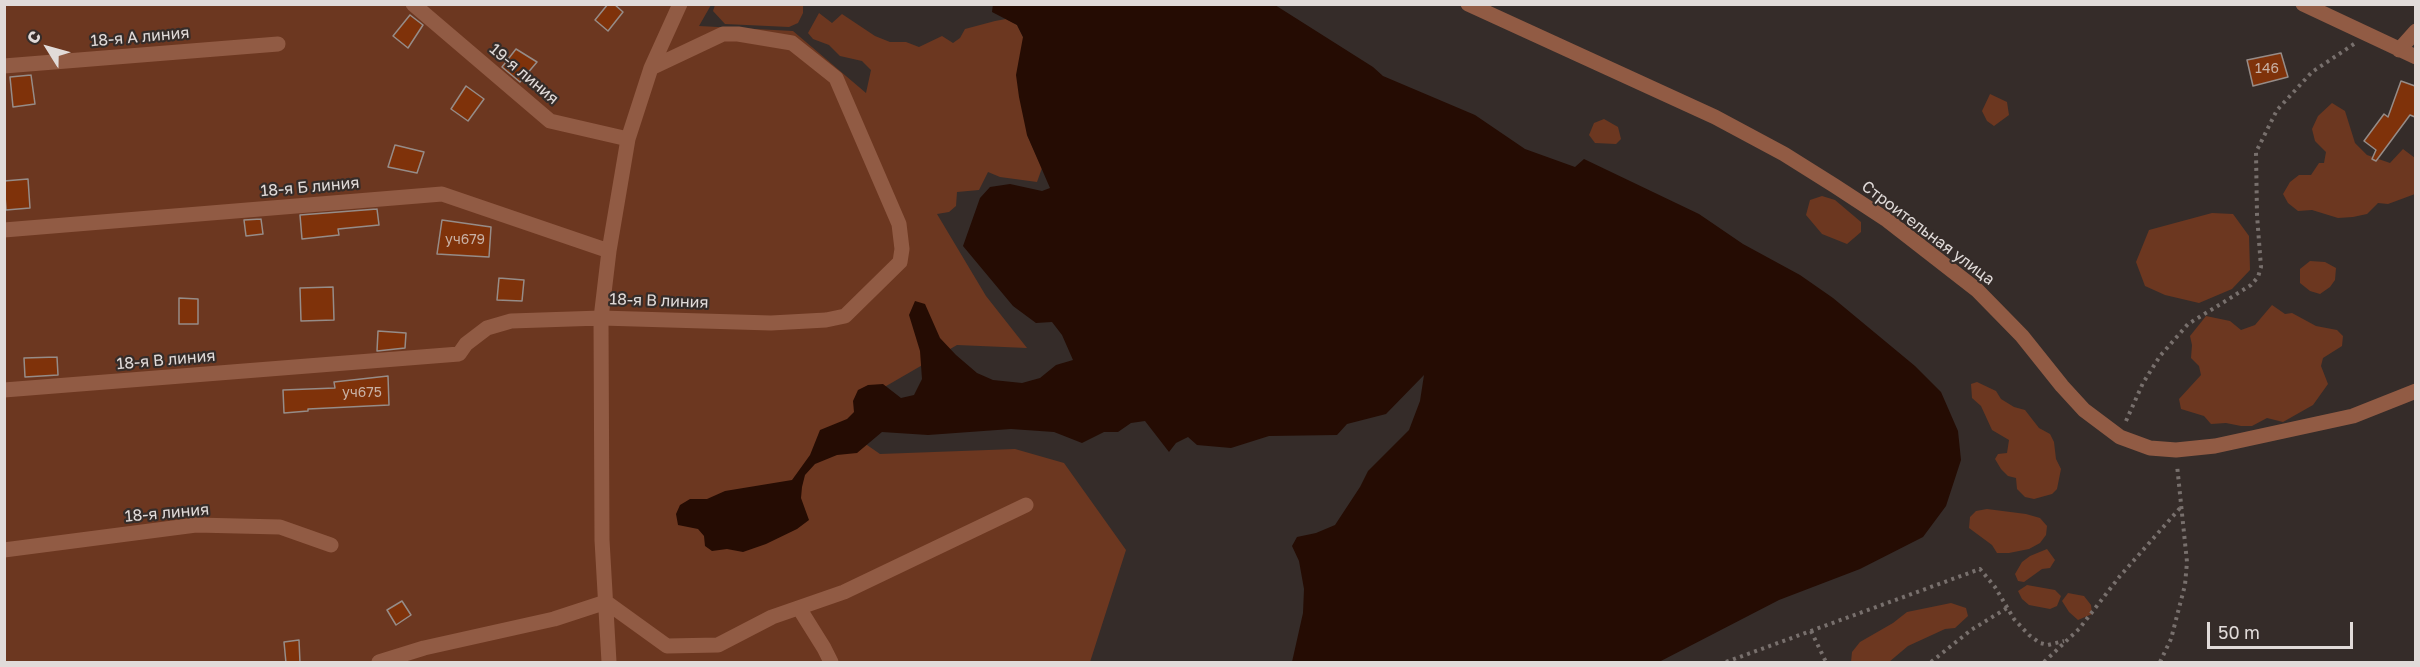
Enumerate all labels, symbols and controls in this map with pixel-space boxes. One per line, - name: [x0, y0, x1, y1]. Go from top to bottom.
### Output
- north arrow: [18, 18, 78, 78]
- street label: 18-я А линия: [90, 23, 190, 51]
- text: С: [22, 27, 45, 48]
- street label: 19-я линия: [486, 40, 562, 108]
- house number: 146: [2255, 61, 2279, 77]
- street label: 18-я Б линия: [260, 173, 360, 201]
- street label: Строительная улица: [1858, 177, 1998, 289]
- house number: уч679: [445, 232, 485, 248]
- street label: 18-я В линия: [609, 290, 709, 312]
- street label: 18-я В линия: [116, 346, 216, 374]
- house number: уч675: [342, 385, 382, 401]
- street label: 18-я линия: [124, 500, 210, 526]
- scale bar: [2210, 610, 2356, 648]
- text: 50 m: [2218, 621, 2260, 643]

